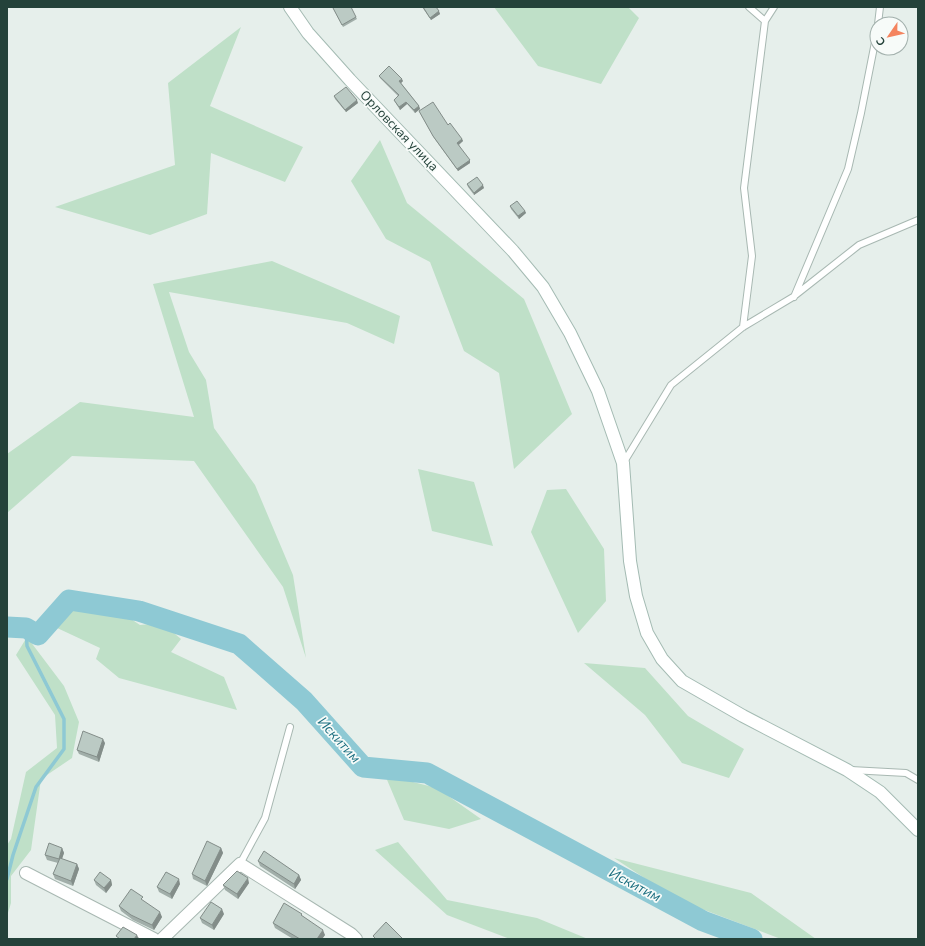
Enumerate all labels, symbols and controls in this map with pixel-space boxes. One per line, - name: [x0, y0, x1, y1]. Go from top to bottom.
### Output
- north arrow: [869, 16, 909, 56]
- text: С: [873, 34, 889, 49]
- street label: Орловская улица: [356, 87, 442, 175]
- water label: Искитим: [313, 713, 365, 767]
- water label: Искитим: [606, 863, 664, 907]

